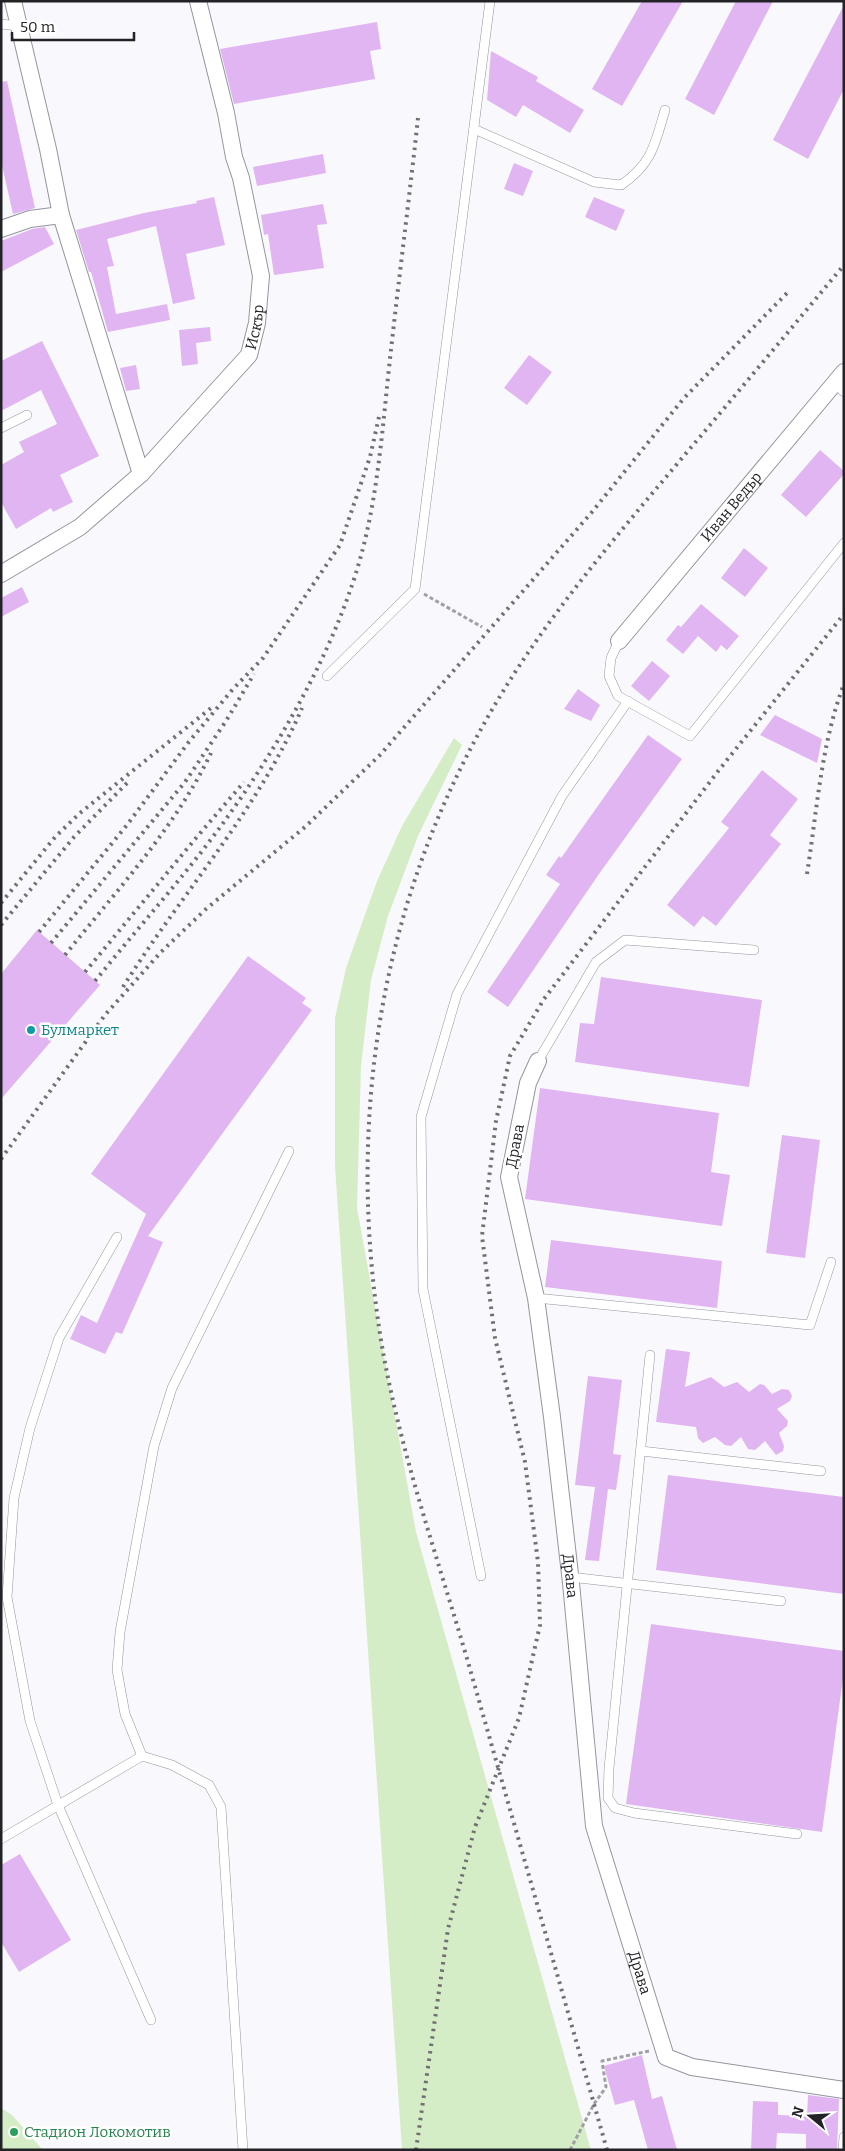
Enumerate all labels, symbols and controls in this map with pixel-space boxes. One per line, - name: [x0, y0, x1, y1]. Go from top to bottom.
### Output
- scale bar: [12, 10, 135, 42]
- text: 50 m: [20, 18, 56, 36]
- street label: Искър: [242, 304, 268, 352]
- street label: Иван Ведър: [697, 468, 766, 545]
- place label: Булмаркет: [41, 1021, 119, 1039]
- marker: Булмаркет: [25, 1024, 37, 1036]
- street label: Драва: [502, 1123, 528, 1169]
- street label: Драва: [559, 1553, 581, 1599]
- street label: Драва: [625, 1949, 655, 1997]
- north arrow: [785, 2091, 835, 2141]
- text: N: [788, 2104, 808, 2120]
- place label: Стадион Локомотив: [24, 2123, 171, 2141]
- marker: Стадион Локомотив: [8, 2126, 20, 2138]

